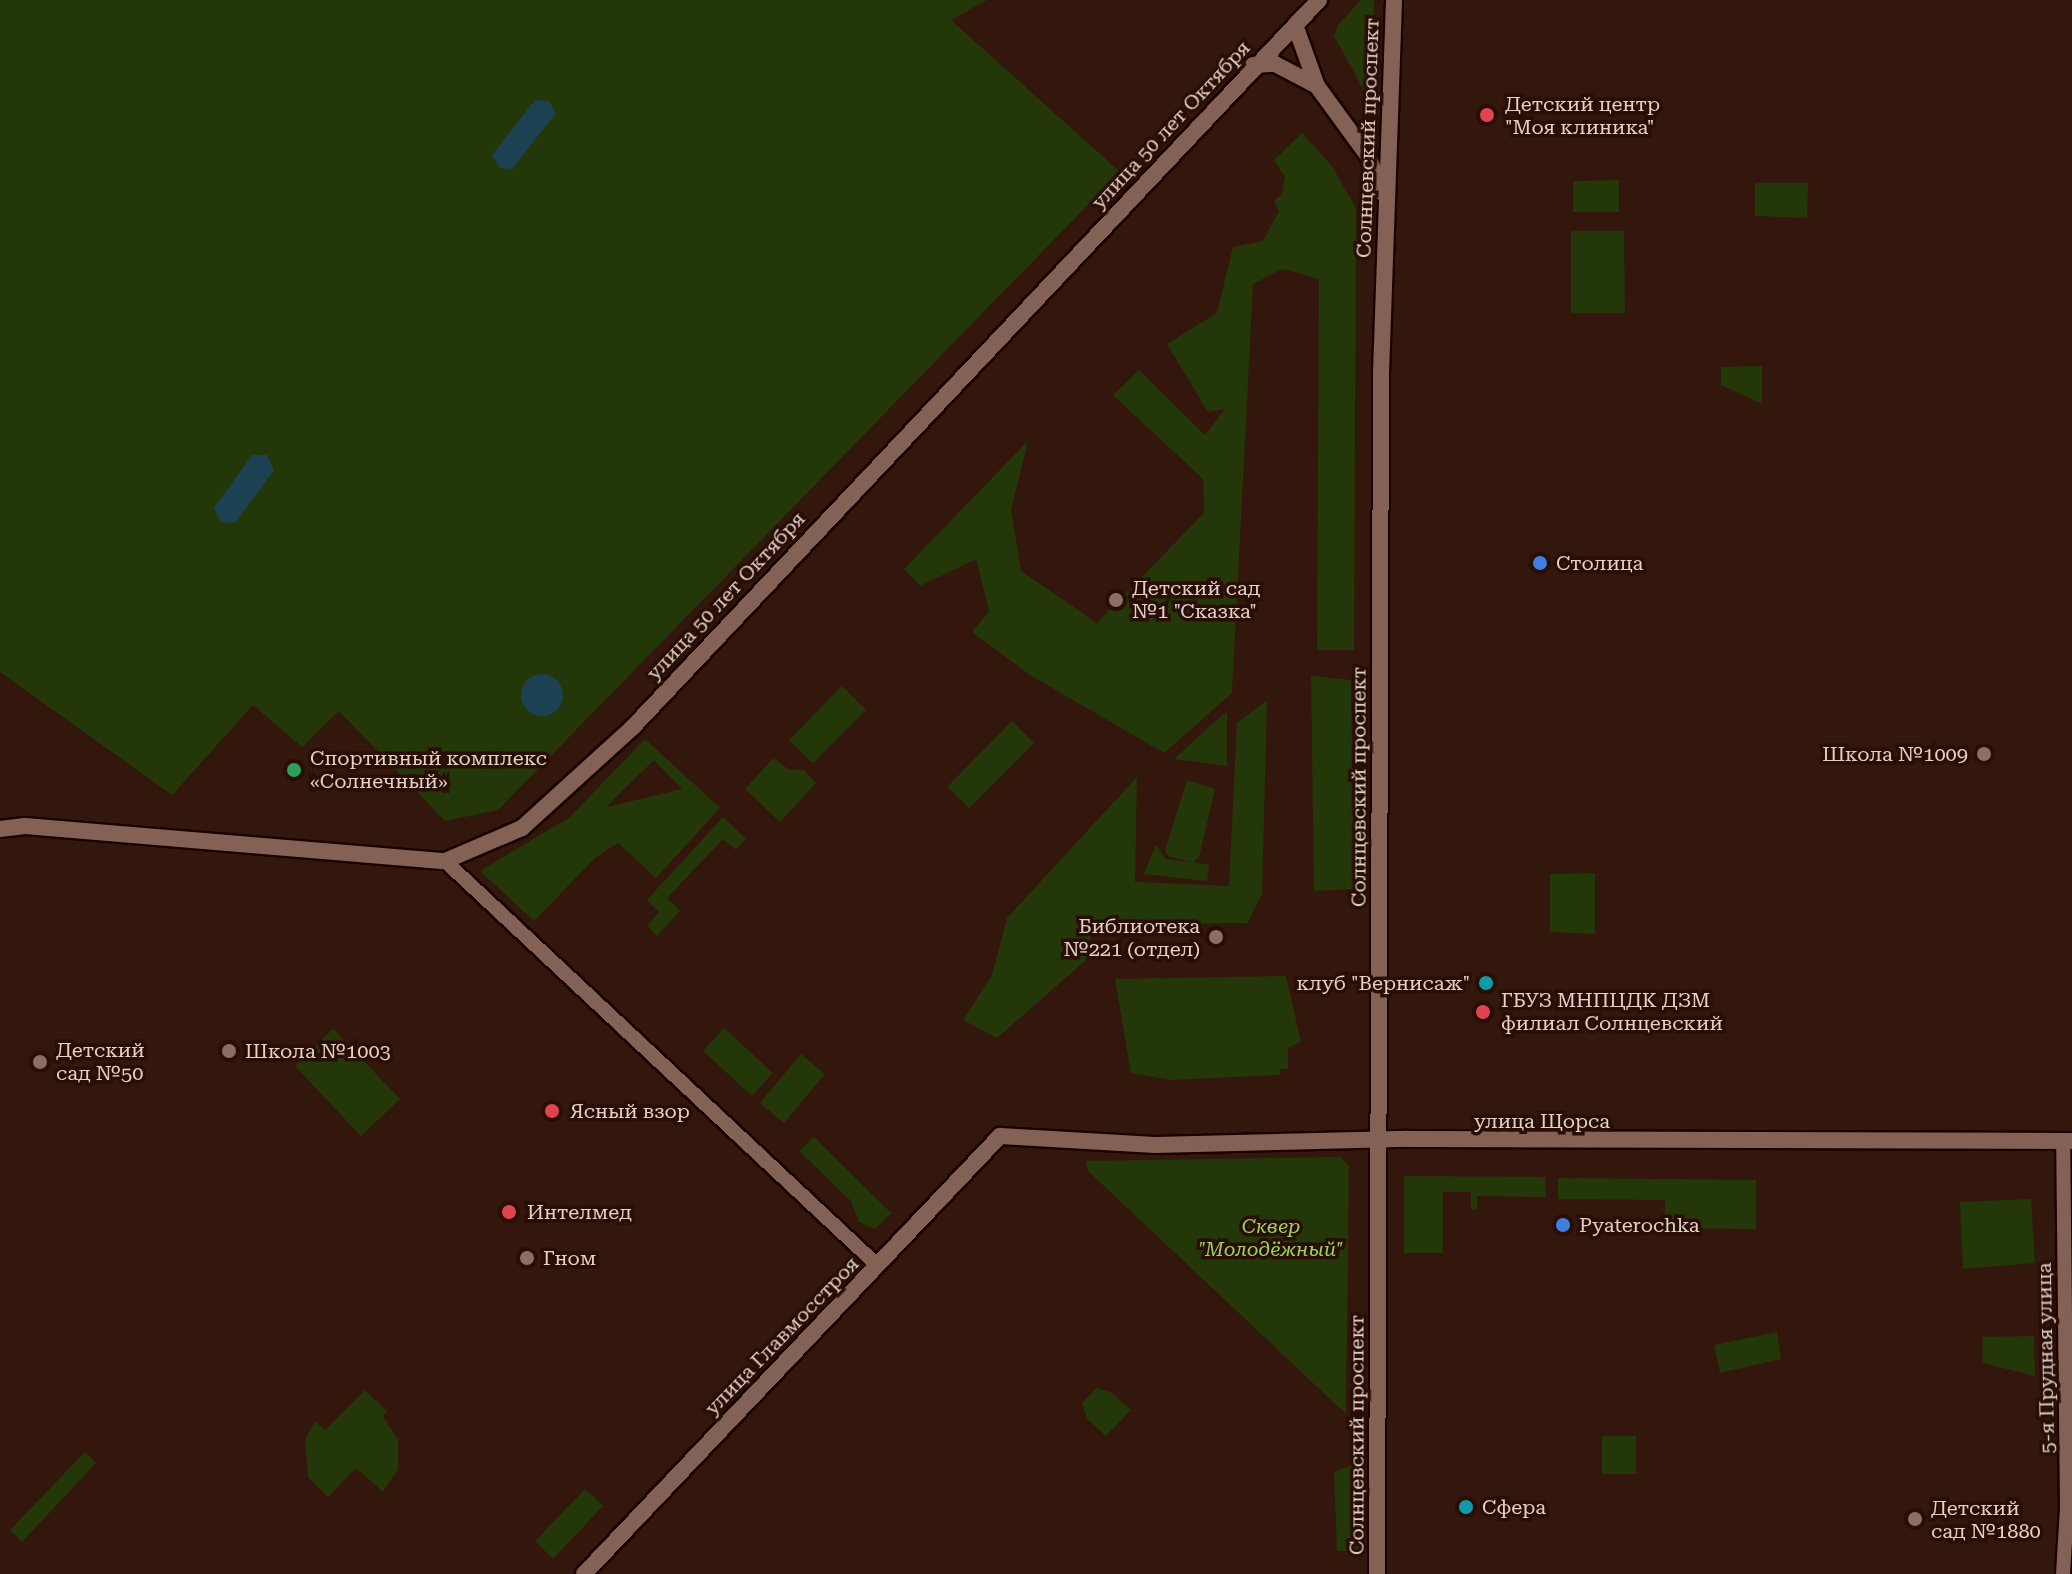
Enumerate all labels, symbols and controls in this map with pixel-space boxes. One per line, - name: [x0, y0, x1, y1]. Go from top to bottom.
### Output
- street label: Солнцевский проспект: [1352, 18, 1384, 258]
- street label: улица 50 лет Октября: [1087, 36, 1255, 214]
- place label: Детский центр "Моя клиника": [1505, 92, 1660, 139]
- marker: Детский центр "Моя клиника": [1476, 104, 1498, 126]
- street label: улица 50 лет Октября: [642, 507, 810, 685]
- place label: Столица: [1556, 551, 1643, 575]
- marker: Столица: [1531, 554, 1549, 572]
- place label: Детский сад №1 "Сказка": [1132, 576, 1260, 623]
- marker: Детский сад №1 "Сказка": [1107, 591, 1125, 609]
- street label: Солнцевский проспект: [1347, 667, 1371, 907]
- place label: Школа №1009: [1822, 742, 1968, 766]
- marker: Школа №1009: [1975, 745, 1993, 763]
- place label: Спортивный комплекс «Солнечный»: [310, 746, 547, 793]
- marker: Спортивный комплекс «Солнечный»: [285, 761, 303, 779]
- place label: Библиотека №221 (отдел): [1063, 914, 1200, 961]
- marker: Библиотека №221 (отдел): [1207, 928, 1225, 946]
- place label: клуб "Вернисаж": [1296, 971, 1470, 995]
- marker: клуб "Вернисаж": [1477, 974, 1495, 992]
- place label: ГБУЗ МНПЦДК ДЗМ филиал Солнцевский: [1501, 988, 1723, 1035]
- marker: ГБУЗ МНПЦДК ДЗМ филиал Солнцевский: [1472, 1001, 1494, 1023]
- place label: Детский сад №50: [56, 1038, 145, 1085]
- place label: Школа №1003: [245, 1039, 391, 1063]
- marker: Школа №1003: [220, 1042, 238, 1060]
- marker: Детский сад №50: [31, 1053, 49, 1071]
- place label: Ясный взор: [570, 1099, 690, 1123]
- marker: Ясный взор: [541, 1100, 563, 1122]
- street label: улица Щорса: [1474, 1109, 1610, 1133]
- place label: Интелмед: [527, 1200, 632, 1224]
- marker: Интелмед: [498, 1201, 520, 1223]
- place label: Pyaterochka: [1579, 1213, 1700, 1237]
- park label: Сквер "Молодёжный": [1198, 1214, 1344, 1261]
- marker: Pyaterochka: [1554, 1216, 1572, 1234]
- place label: Гном: [543, 1246, 596, 1270]
- marker: Гном: [518, 1249, 536, 1267]
- street label: улица Главмосстроя: [700, 1252, 864, 1420]
- street label: 5-я Прудная улица: [2032, 1262, 2060, 1454]
- street label: Солнцевский проспект: [1345, 1315, 1369, 1555]
- place label: Сфера: [1482, 1495, 1546, 1519]
- place label: Детский сад №1880: [1931, 1496, 2041, 1543]
- marker: Сфера: [1457, 1498, 1475, 1516]
- marker: Детский сад №1880: [1906, 1510, 1924, 1528]

